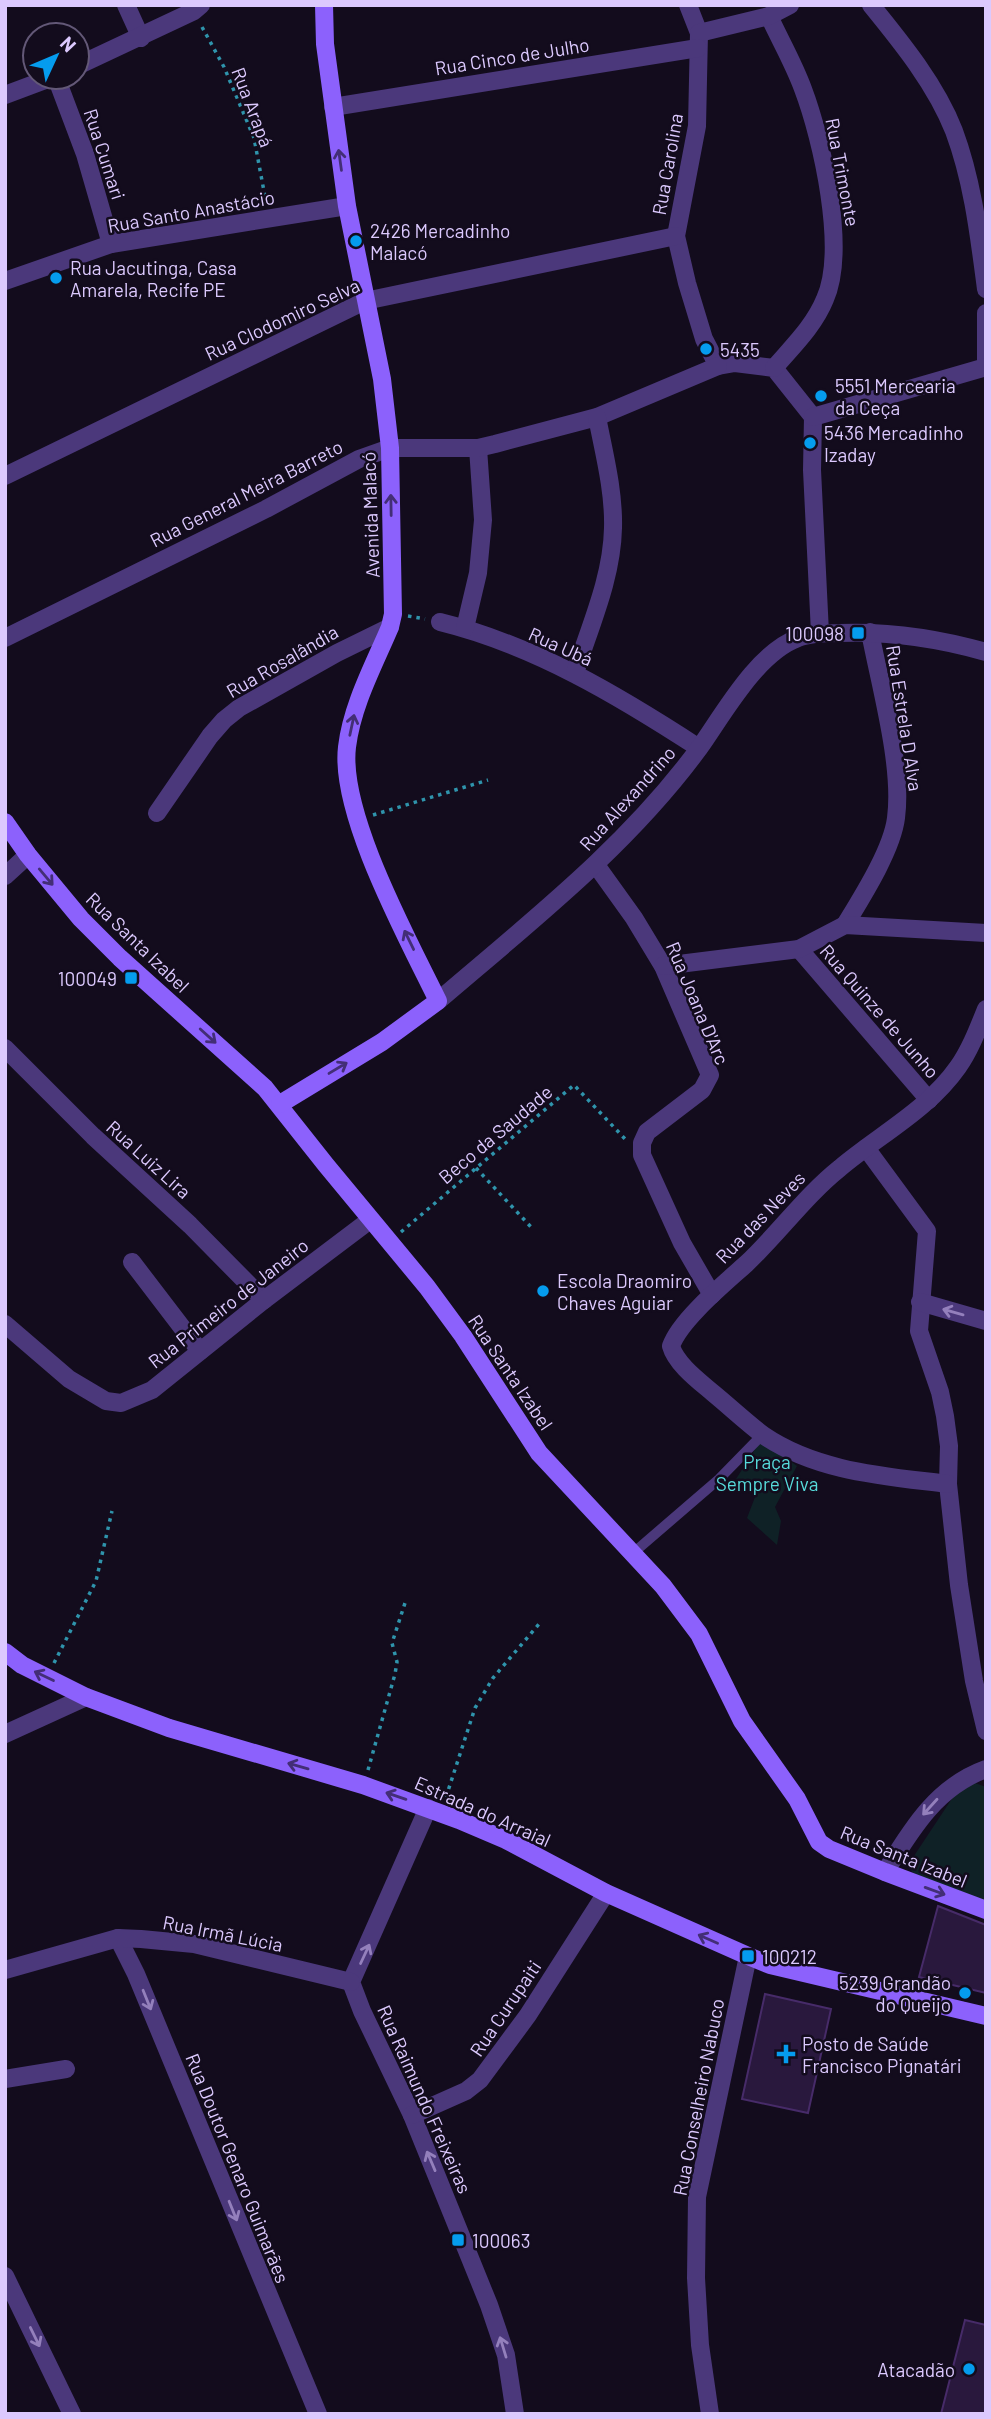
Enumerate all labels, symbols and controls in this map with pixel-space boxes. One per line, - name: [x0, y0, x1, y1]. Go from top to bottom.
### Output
- north arrow: [21, 21, 91, 91]
- text: N: [56, 31, 81, 56]
- street label: Rua Cinco de Julho: [433, 32, 591, 80]
- street label: Rua Arapá: [227, 64, 279, 150]
- street label: Rua Cumari: [80, 106, 130, 202]
- street label: Rua Carolina: [647, 111, 687, 217]
- street label: Rua Trimonte: [821, 116, 865, 228]
- one-way arrow: [334, 149, 347, 172]
- street label: Rua Santo Anastácio: [106, 185, 276, 237]
- place label: 2426 Mercadinho Malacó: [370, 219, 510, 264]
- marker: 2426 Mercadinho Malacó: [348, 233, 364, 249]
- place label: Rua Jacutinga, Casa Amarela, Recife PE: [70, 256, 237, 301]
- marker: Rua Jacutinga, Casa Amarela, Recife PE: [48, 270, 64, 286]
- street label: Rua Clodomiro Selva: [201, 273, 363, 365]
- place label: 5435: [720, 338, 760, 361]
- marker: 5435: [698, 341, 714, 357]
- place label: 5551 Mercearia da Ceça: [835, 374, 956, 419]
- marker: 5551 Mercearia da Ceça: [813, 388, 829, 404]
- place label: 5436 Mercadinho Izaday: [824, 421, 964, 466]
- street label: Rua General Meira Barreto: [146, 434, 346, 552]
- marker: 5436 Mercadinho Izaday: [802, 435, 818, 451]
- street label: Avenida Malacó: [356, 452, 384, 578]
- one-way arrow: [384, 494, 398, 517]
- street label: Rua Rosalândia: [222, 620, 342, 702]
- street label: Rua Ubá: [525, 622, 597, 670]
- place label: 100098: [785, 622, 844, 645]
- marker: 100098: [850, 625, 866, 641]
- street label: Rua Estrela D Alva: [882, 643, 928, 793]
- one-way arrow: [345, 714, 359, 737]
- street label: Rua Alexandrino: [574, 741, 680, 855]
- one-way arrow: [38, 868, 54, 886]
- street label: Rua Santa Izabel: [82, 887, 194, 997]
- one-way arrow: [401, 930, 415, 951]
- street label: Rua Joana D'Arc: [662, 938, 734, 1068]
- street label: Rua Quinze de Junho: [816, 939, 944, 1083]
- place label: 100049: [58, 967, 117, 990]
- marker: 100049: [123, 970, 139, 986]
- one-way arrow: [199, 1028, 217, 1044]
- one-way arrow: [328, 1061, 348, 1075]
- street label: Beco da Saudade: [433, 1080, 557, 1188]
- street label: Rua Luiz Lira: [102, 1115, 196, 1203]
- street label: Rua das Neves: [710, 1166, 810, 1268]
- street label: Rua Primeiro de Janeiro: [143, 1233, 313, 1373]
- place label: Escola Draomiro Chaves Aguiar: [557, 1269, 692, 1314]
- marker: Escola Draomiro Chaves Aguiar: [535, 1283, 551, 1299]
- one-way arrow: [942, 1304, 964, 1317]
- street label: Rua Santa Izabel: [464, 1310, 558, 1434]
- park label: Praça Sempre Viva: [716, 1450, 818, 1495]
- one-way arrow: [34, 1669, 55, 1683]
- one-way arrow: [287, 1758, 309, 1771]
- street label: Estrada do Arraial: [411, 1771, 555, 1851]
- one-way arrow: [385, 1789, 407, 1801]
- one-way arrow: [922, 1798, 938, 1816]
- street label: Rua Santa Izabel: [837, 1820, 971, 1892]
- one-way arrow: [924, 1886, 946, 1899]
- street label: Rua Irmã Lúcia: [161, 1910, 285, 1956]
- one-way arrow: [698, 1932, 720, 1945]
- one-way arrow: [359, 1943, 372, 1965]
- place label: 100212: [762, 1945, 817, 1968]
- marker: 100212: [740, 1948, 756, 1964]
- street label: Rua Curupaiti: [464, 1956, 546, 2060]
- place label: 5239 Grandão do Queijo: [839, 1971, 951, 2016]
- marker: 5239 Grandão do Queijo: [957, 1985, 973, 2001]
- one-way arrow: [141, 1989, 154, 2010]
- street label: Rua Conselheiro Nabuco: [668, 1996, 728, 2198]
- street label: Rua Raimundo Freixeiras: [373, 2001, 477, 2197]
- place label: Posto de Saúde Francisco Pignatári: [802, 2032, 962, 2077]
- marker: Posto de Saúde Francisco Pignatári: [776, 2044, 796, 2064]
- street label: Rua Doutor Genaro Guimarães: [181, 2050, 295, 2286]
- one-way arrow: [424, 2151, 437, 2172]
- one-way arrow: [227, 2199, 240, 2221]
- place label: 100063: [472, 2229, 530, 2252]
- marker: 100063: [450, 2232, 466, 2248]
- one-way arrow: [29, 2326, 42, 2347]
- one-way arrow: [495, 2336, 508, 2358]
- place label: Atacadão: [877, 2358, 955, 2381]
- marker: Atacadão: [961, 2361, 977, 2377]

